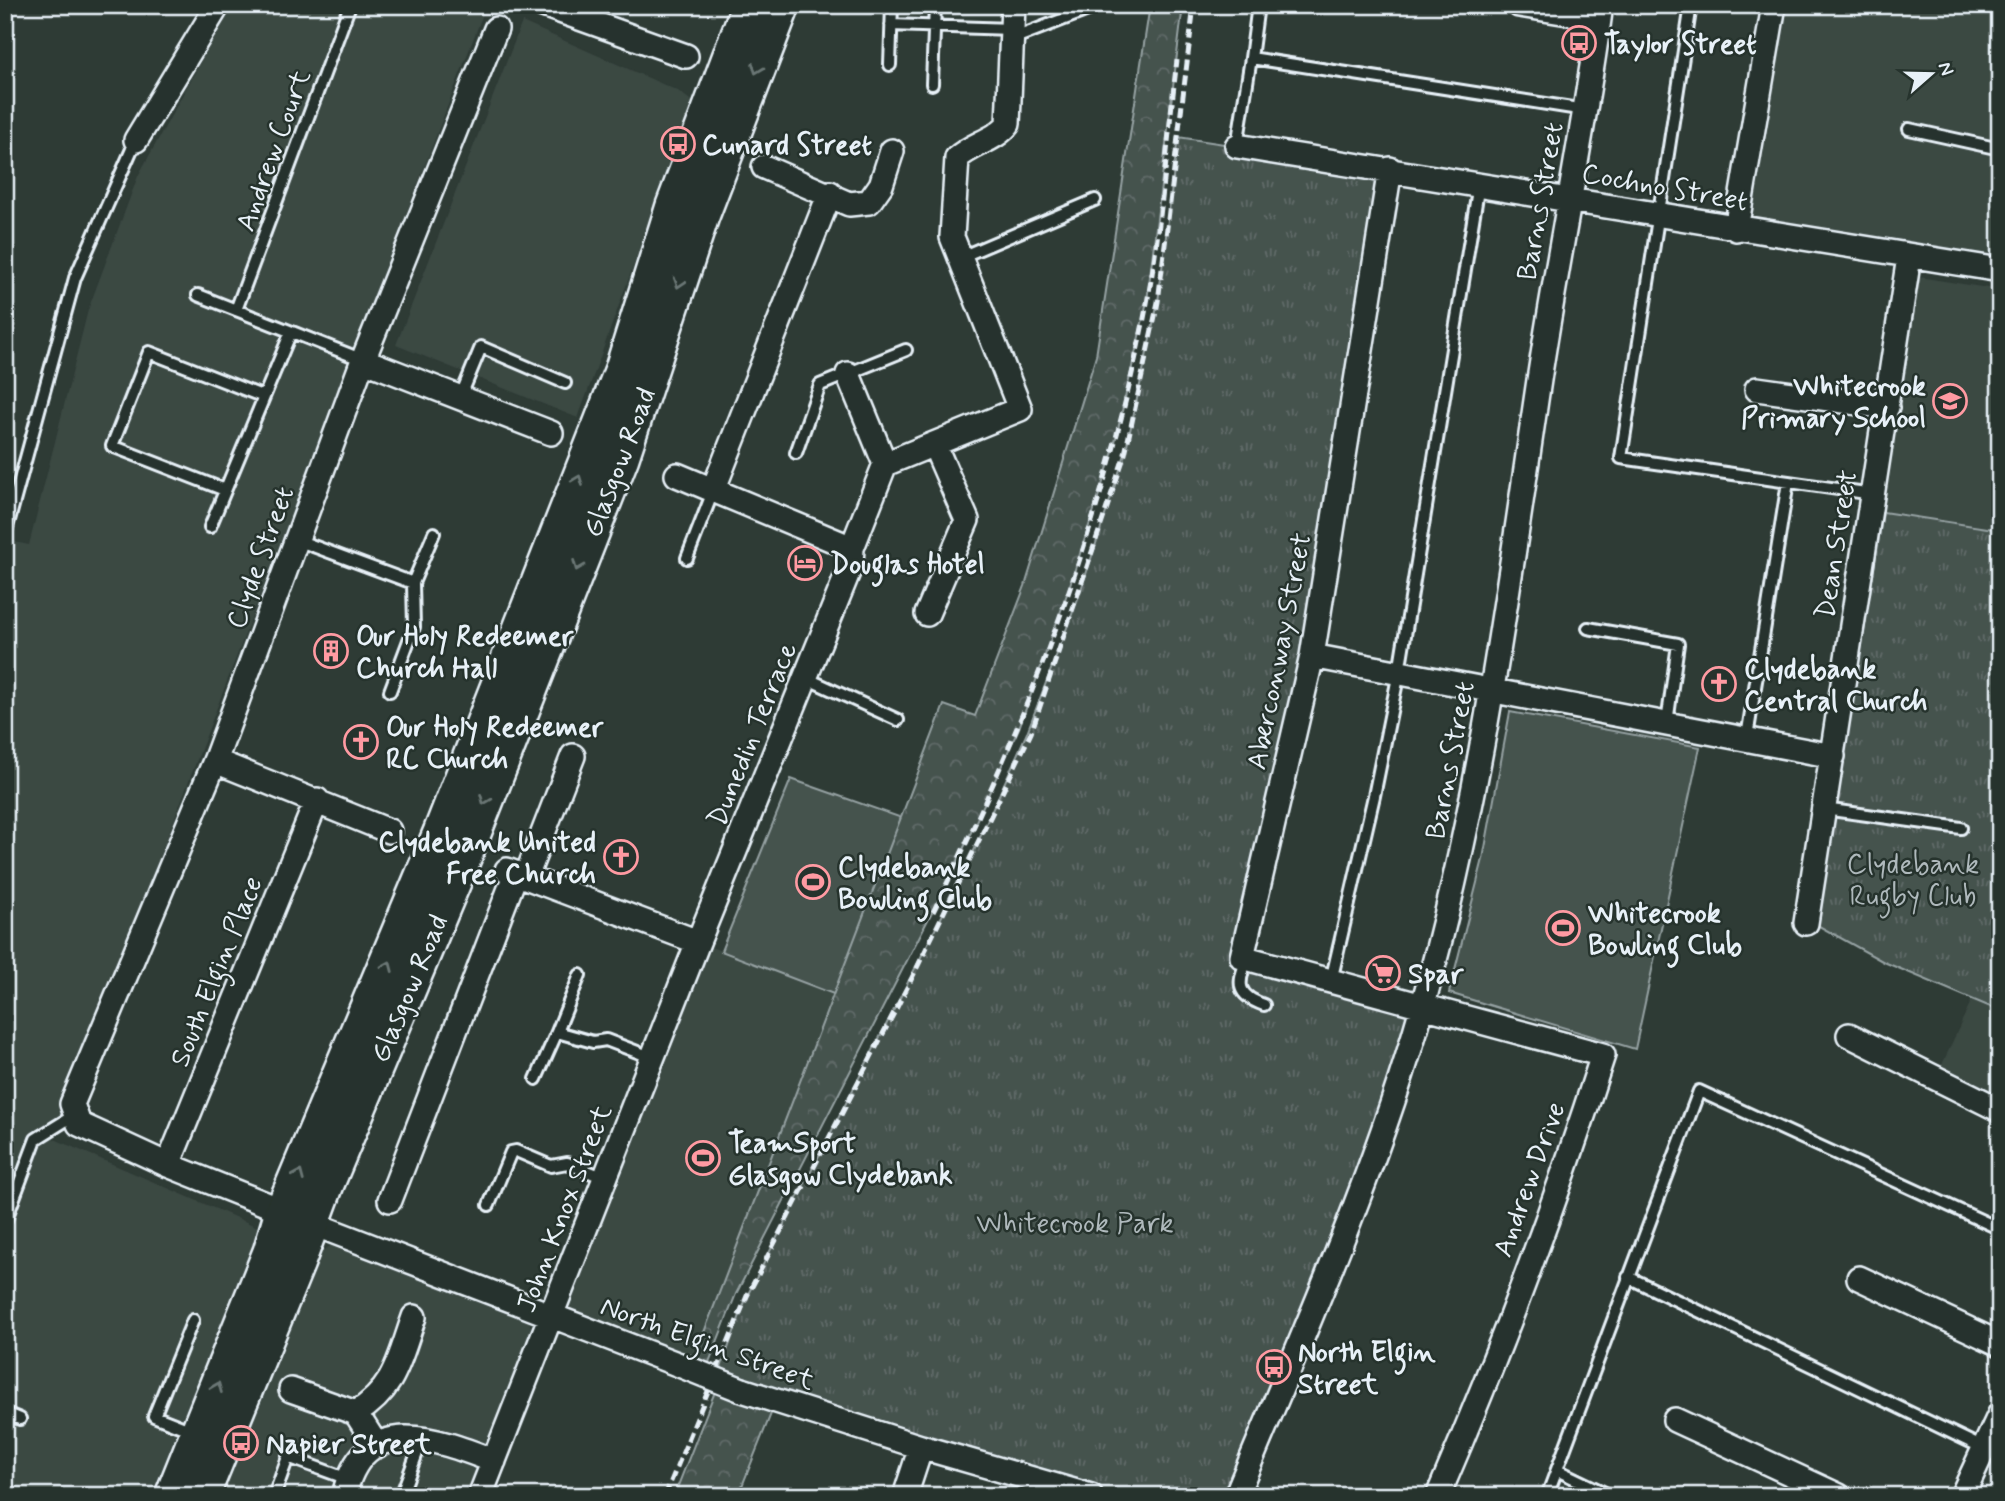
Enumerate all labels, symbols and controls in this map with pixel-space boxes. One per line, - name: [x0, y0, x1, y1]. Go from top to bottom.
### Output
- bus stop icon: Taylor Street: [1560, 24, 1598, 62]
- place label: Taylor Street: [1604, 27, 1757, 64]
- north arrow: [1896, 38, 1966, 108]
- text: N: [1932, 58, 1959, 79]
- one-way arrow: [751, 62, 765, 74]
- street label: Andrew Court: [228, 64, 321, 237]
- street label: Barns Street: [1509, 119, 1574, 283]
- bus stop icon: Cunard Street: [659, 125, 697, 163]
- place label: Cunard Street: [702, 128, 873, 165]
- street label: Cochno Street: [1578, 156, 1751, 221]
- one-way arrow: [673, 276, 688, 288]
- place label: Whitecrook Primary School: [1741, 369, 1926, 438]
- school or university icon: Whitecrook Primary School: [1931, 382, 1969, 420]
- street label: Glasgow Road: [575, 383, 666, 543]
- street label: Dean Street: [1807, 467, 1867, 621]
- one-way arrow: [570, 475, 584, 487]
- street label: Clyde Street: [218, 481, 304, 634]
- street label: Aberconway Street: [1239, 530, 1322, 773]
- hotel icon: Douglas Hotel: [786, 544, 824, 582]
- place label: Douglas Hotel: [830, 547, 985, 587]
- one-way arrow: [573, 559, 587, 571]
- place label: Our Holy Redeemer Church Hall: [356, 619, 574, 688]
- building icon: Our Holy Redeemer Church Hall: [312, 632, 350, 670]
- street label: Dunedin Terrace: [700, 637, 807, 832]
- place label: Clydebank Central Church: [1744, 652, 1928, 721]
- church icon: Clydebank Central Church: [1700, 665, 1738, 703]
- street label: Barns Street: [1418, 678, 1485, 843]
- place label: Our Holy Redeemer RC Church: [386, 710, 604, 779]
- church icon: Our Holy Redeemer RC Church: [342, 723, 380, 761]
- one-way arrow: [480, 794, 494, 806]
- place label: Clydebank United Free Church: [378, 825, 596, 894]
- church icon: Clydebank United Free Church: [602, 838, 640, 876]
- park label: Clydebank Rugby Club: [1847, 847, 1979, 919]
- place label: Clydebank Bowling Club: [838, 850, 992, 922]
- sports icon: Clydebank Bowling Club: [794, 863, 832, 901]
- street label: South Elgin Place: [162, 871, 275, 1074]
- place label: Whitecrook Bowling Club: [1588, 896, 1742, 968]
- street label: Glasgow Road: [363, 909, 458, 1069]
- sports icon: Whitecrook Bowling Club: [1544, 909, 1582, 947]
- supermarket icon: Spar: [1364, 954, 1402, 992]
- place label: Spar: [1408, 957, 1464, 994]
- one-way arrow: [379, 960, 393, 972]
- street label: Andrew Drive: [1485, 1097, 1575, 1262]
- street label: John Knox Street: [509, 1099, 622, 1318]
- place label: TeamSport Glasgow Clydebank: [728, 1126, 953, 1196]
- sports icon: TeamSport Glasgow Clydebank: [684, 1139, 722, 1177]
- one-way arrow: [291, 1170, 305, 1182]
- park label: Whitecrook Park: [976, 1206, 1174, 1243]
- street label: North Elgin Street: [594, 1288, 820, 1403]
- place label: North Elgin Street: [1298, 1335, 1436, 1404]
- bus stop icon: North Elgin Street: [1255, 1348, 1293, 1386]
- one-way arrow: [208, 1382, 222, 1394]
- bus stop icon: Napier Street: [222, 1424, 260, 1462]
- place label: Napier Street: [266, 1427, 432, 1464]

